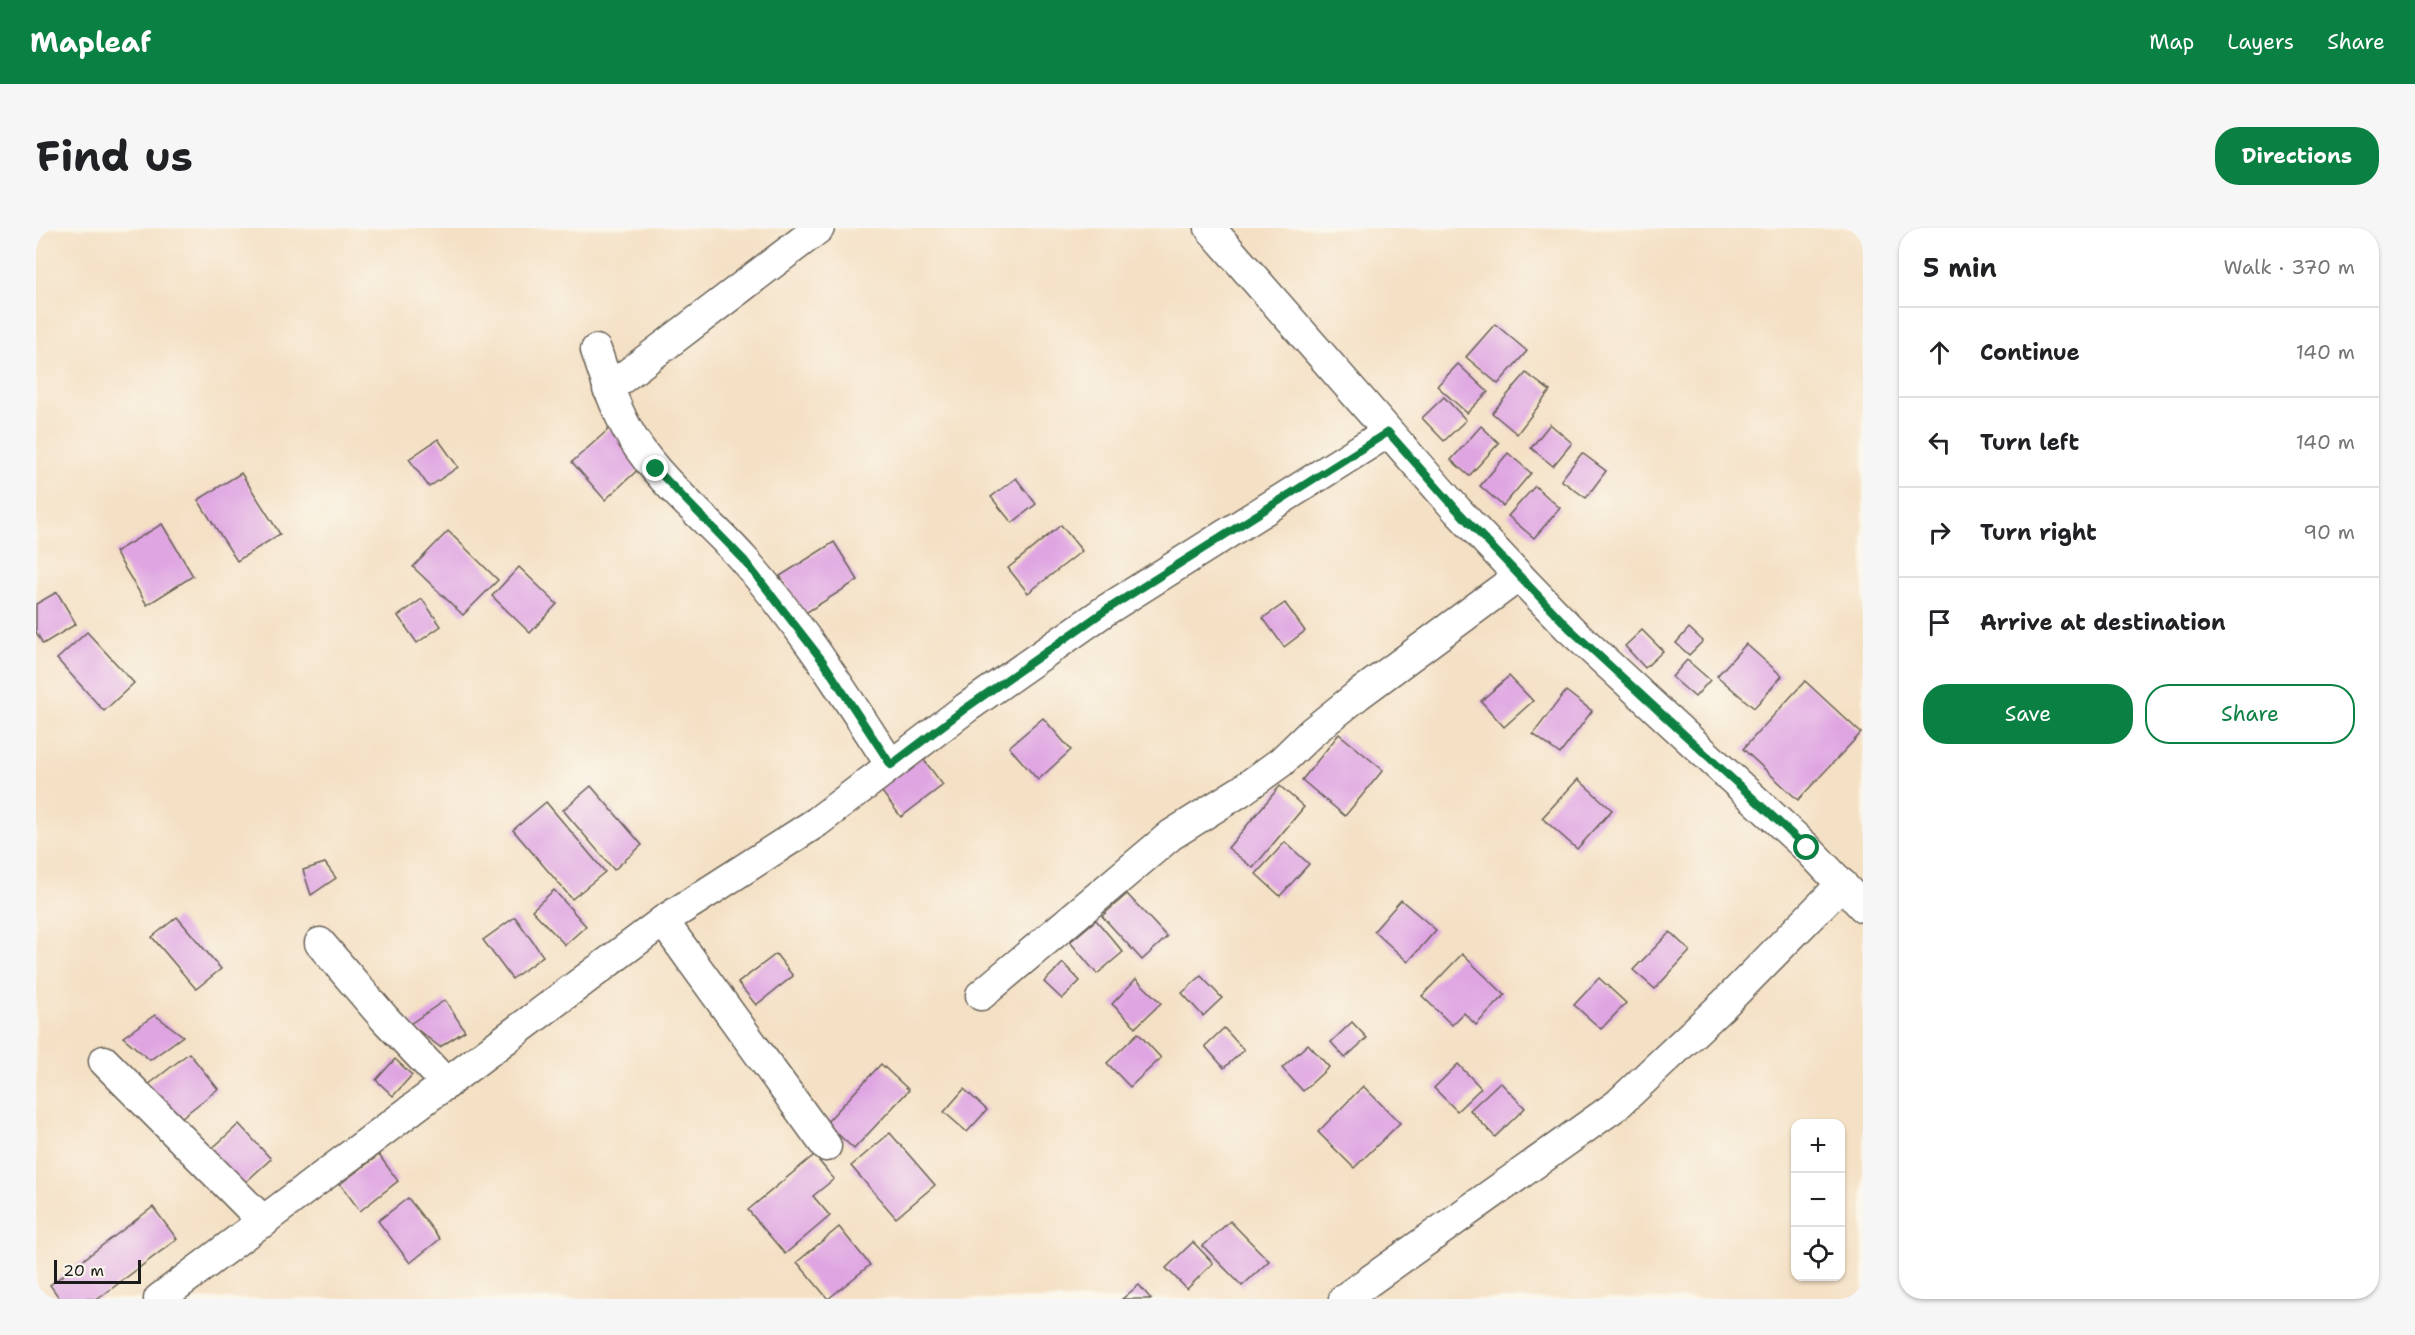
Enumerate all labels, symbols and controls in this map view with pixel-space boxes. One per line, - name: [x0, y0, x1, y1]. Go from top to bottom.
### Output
- text: Mapleaf: [30, 23, 151, 61]
- text: Map: [2149, 28, 2194, 56]
- text: Layers: [2227, 28, 2294, 56]
- text: Share: [2327, 28, 2385, 56]
- button: Directions: [2215, 127, 2379, 185]
- text: Find us: [36, 128, 193, 184]
- text: 5 min: [1923, 250, 1997, 285]
- text: Walk · 370 m: [2224, 254, 2355, 280]
- icon: ahead: [1923, 336, 1956, 369]
- text: Continue: [1980, 338, 2080, 367]
- text: 140 m: [2296, 339, 2355, 365]
- icon: left: [1923, 426, 1956, 459]
- text: Turn left: [1980, 428, 2079, 457]
- text: 140 m: [2296, 429, 2355, 455]
- route end: [642, 455, 668, 481]
- icon: right: [1923, 516, 1956, 549]
- text: Turn right: [1980, 518, 2097, 547]
- text: 90 m: [2303, 519, 2355, 545]
- icon: arrive: [1923, 606, 1956, 639]
- text: Arrive at destination: [1980, 608, 2226, 637]
- button: Save: [1923, 684, 2133, 744]
- button: Share: [2145, 684, 2355, 744]
- route start: [1793, 834, 1819, 860]
- map controls: [1791, 1119, 1845, 1281]
- button: +: [1791, 1119, 1845, 1173]
- button: −: [1791, 1173, 1845, 1227]
- button: locate: [1791, 1227, 1845, 1281]
- scale bar: [54, 1257, 141, 1284]
- text: 20 m: [63, 1260, 104, 1281]

